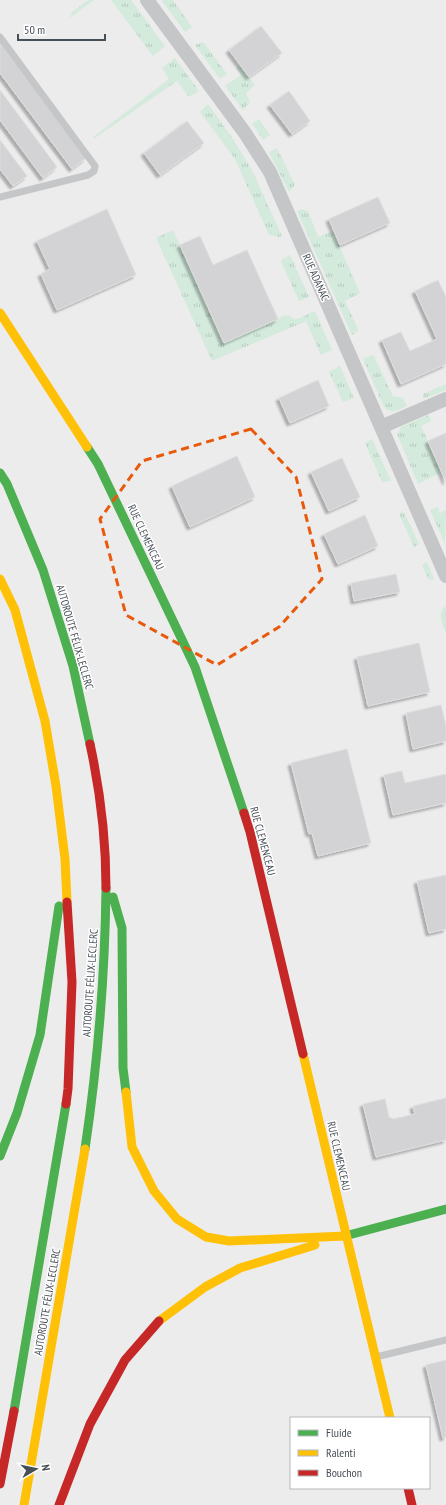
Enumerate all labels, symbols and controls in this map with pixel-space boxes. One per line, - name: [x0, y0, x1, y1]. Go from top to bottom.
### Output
- scale bar: [18, 16, 105, 42]
- text: 50 m: [24, 22, 45, 37]
- street label: RUE ADANAC: [300, 251, 332, 303]
- street label: RUE CLEMENCEAU: [125, 502, 167, 572]
- street label: AUTOROUTE FÉLIX-LECLERC: [53, 583, 97, 691]
- street label: RUE CLEMENCEAU: [247, 805, 279, 877]
- street label: AUTOROUTE FÉLIX-LECLERC: [79, 929, 101, 1037]
- street label: RUE CLEMENCEAU: [324, 1120, 354, 1192]
- street label: AUTOROUTE FÉLIX-LECLERC: [31, 1248, 63, 1356]
- legend: [290, 1417, 430, 1489]
- text: Fluide: [326, 1425, 352, 1440]
- text: Ralenti: [326, 1445, 355, 1460]
- north arrow: [16, 1449, 56, 1489]
- text: N: [38, 1463, 53, 1472]
- text: Bouchon: [326, 1465, 362, 1480]

